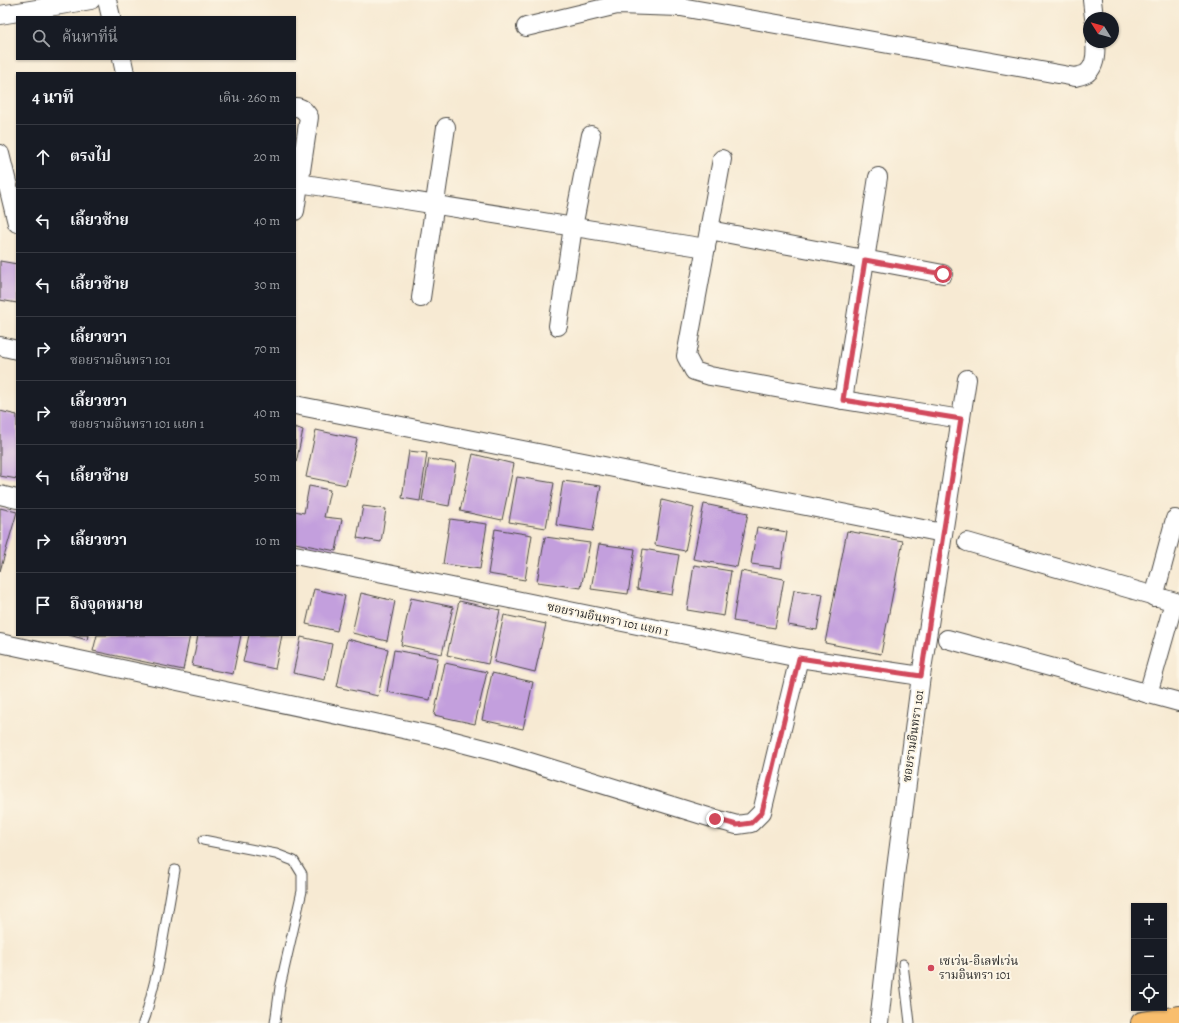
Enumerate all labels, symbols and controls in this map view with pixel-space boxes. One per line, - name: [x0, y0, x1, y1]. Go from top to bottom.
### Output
- north arrow: [1083, 12, 1119, 48]
- search box: [16, 16, 296, 60]
- icon: search: [30, 27, 52, 49]
- text: ค้นหาที่นี่: [62, 27, 118, 47]
- text: 4 นาที: [32, 86, 74, 109]
- text: เดิน · 260 m: [218, 89, 280, 106]
- icon: ahead: [32, 146, 54, 168]
- text: ตรงไป: [70, 146, 111, 166]
- text: 20 m: [254, 148, 280, 165]
- icon: left: [32, 210, 54, 232]
- text: เลี้ยวซ้าย: [70, 210, 129, 230]
- text: 40 m: [254, 212, 280, 229]
- route start: [934, 265, 952, 283]
- icon: left: [32, 274, 54, 296]
- text: เลี้ยวซ้าย: [70, 274, 129, 294]
- text: 30 m: [254, 276, 280, 293]
- text: เลี้ยวขวา: [70, 327, 127, 347]
- icon: right: [32, 338, 54, 360]
- text: 70 m: [254, 340, 280, 357]
- text: ซอยรามอินทรา 101: [70, 351, 170, 368]
- text: เลี้ยวขวา: [70, 391, 127, 411]
- icon: right: [32, 402, 54, 424]
- text: 40 m: [254, 404, 280, 421]
- text: ซอยรามอินทรา 101 แยก 1: [70, 415, 204, 432]
- icon: left: [32, 466, 54, 488]
- text: เลี้ยวซ้าย: [70, 466, 129, 486]
- text: 50 m: [254, 468, 280, 485]
- icon: right: [32, 530, 54, 552]
- text: เลี้ยวขวา: [70, 530, 127, 550]
- text: 10 m: [255, 532, 280, 549]
- icon: arrive: [32, 594, 54, 616]
- text: ถึงจุดหมาย: [70, 594, 143, 614]
- street label: ซอยรามอินทรา 101 แยก 1: [546, 598, 670, 640]
- street label: ซอยรามอินทรา 101: [899, 689, 927, 783]
- route end: [706, 810, 724, 828]
- map controls: [1131, 903, 1167, 1011]
- button: +: [1131, 903, 1167, 939]
- button: −: [1131, 939, 1167, 975]
- place label: เซเว่น-อีเลฟเว่น รามอินทรา 101: [939, 953, 1018, 983]
- marker: เซเว่น-อีเลฟเว่น รามอินทรา 101: [926, 963, 936, 973]
- button: locate: [1131, 975, 1167, 1011]

